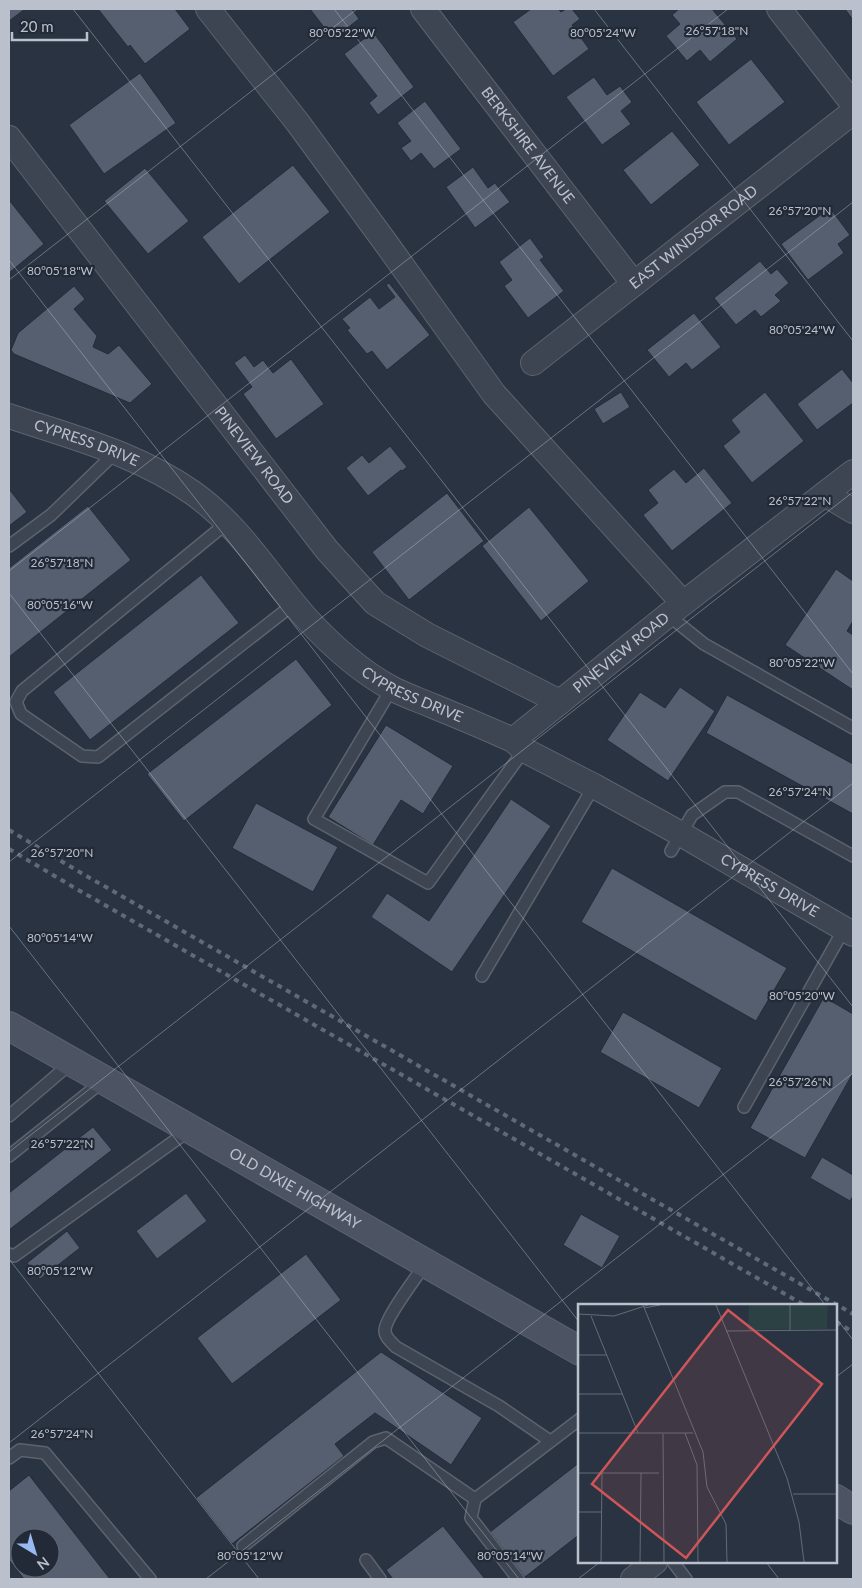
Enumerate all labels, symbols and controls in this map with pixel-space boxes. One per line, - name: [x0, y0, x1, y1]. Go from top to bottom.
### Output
- scale bar: [12, 10, 88, 42]
- text: 20 m: [20, 17, 54, 35]
- text: 26°57'18"N: [686, 23, 748, 38]
- text: 80°05'22"W: [309, 25, 376, 40]
- text: 80°05'24"W: [570, 25, 637, 40]
- street label: BERKSHIRE AVENUE: [478, 83, 579, 207]
- street label: EAST WINDSOR ROAD: [625, 181, 760, 292]
- text: 26°57'20"N: [769, 203, 831, 218]
- text: 80°05'18"W: [27, 263, 94, 278]
- text: 80°05'24"W: [769, 322, 836, 337]
- street label: PINEVIEW ROAD: [212, 403, 298, 507]
- street label: CYPRESS DRIVE: [32, 415, 142, 469]
- text: 26°57'22"N: [769, 493, 831, 508]
- text: 26°57'18"N: [31, 555, 93, 570]
- text: 80°05'16"W: [27, 597, 94, 612]
- street label: PINEVIEW ROAD: [569, 608, 672, 696]
- text: 80°05'22"W: [769, 655, 836, 670]
- street label: CYPRESS DRIVE: [358, 662, 466, 725]
- text: 26°57'24"N: [769, 784, 831, 799]
- text: 26°57'20"N: [31, 845, 93, 860]
- street label: CYPRESS DRIVE: [718, 849, 822, 920]
- text: 80°05'14"W: [27, 930, 94, 945]
- text: 80°05'20"W: [769, 988, 836, 1003]
- text: 26°57'26"N: [769, 1074, 831, 1089]
- text: 26°57'22"N: [31, 1136, 93, 1151]
- street label: OLD DIXIE HIGHWAY: [226, 1143, 365, 1233]
- text: 80°05'12"W: [27, 1263, 94, 1278]
- inset map: [578, 1304, 837, 1563]
- text: 26°57'24"N: [31, 1426, 93, 1441]
- north arrow: [10, 1528, 60, 1578]
- text: 80°05'12"W: [217, 1548, 284, 1563]
- text: 80°05'14"W: [477, 1548, 544, 1563]
- text: N: [34, 1554, 53, 1574]

